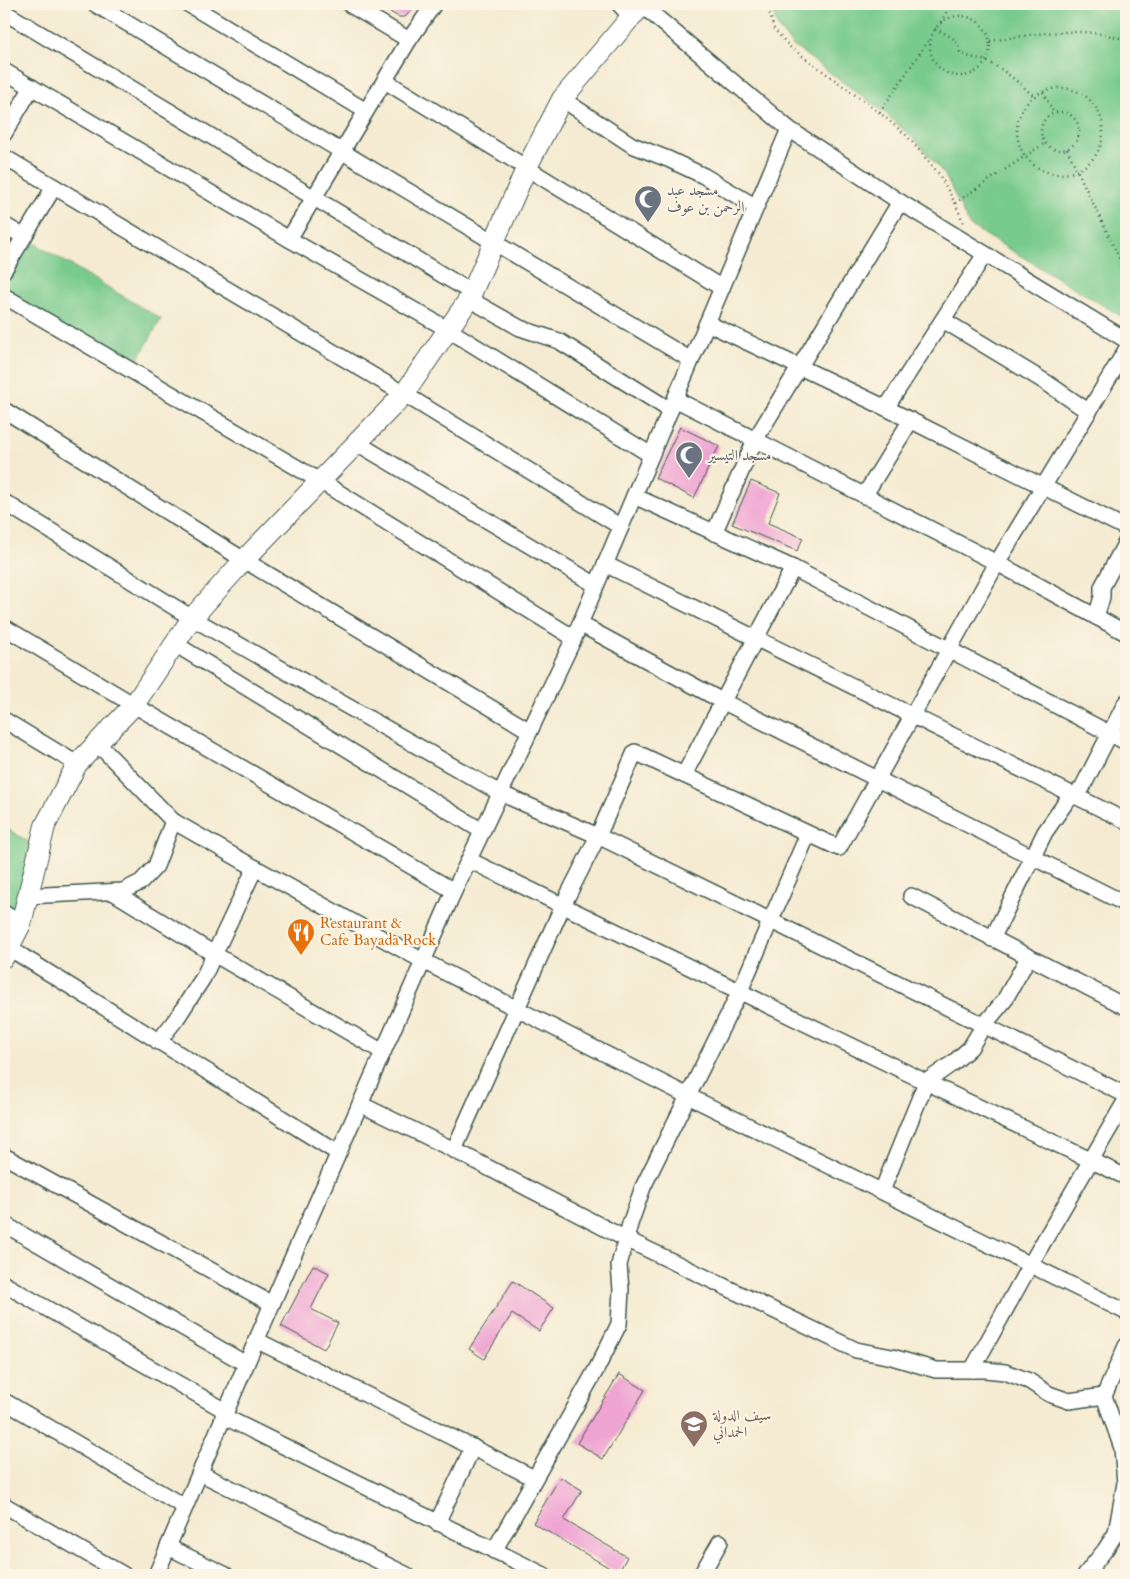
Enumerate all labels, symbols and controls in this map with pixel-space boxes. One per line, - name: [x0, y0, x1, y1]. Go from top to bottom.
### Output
- place label: مسجد عبد الرحمن بن عوف: [667, 180, 744, 217]
- mosque icon: مسجد عبد الرحمن بن عوف: [633, 184, 663, 223]
- mosque icon: مسجد التيسير: [674, 440, 704, 479]
- place label: مسجد التيسير: [706, 445, 771, 465]
- place label: Restaurant & Cafe Bayada Rock: [320, 913, 436, 950]
- restaurant icon: Restaurant & Cafe Bayada Rock: [286, 917, 316, 956]
- place label: سيف الدولة الحمداني: [712, 1405, 771, 1444]
- school or university icon: سيف الدولة الحمداني: [679, 1409, 709, 1448]

